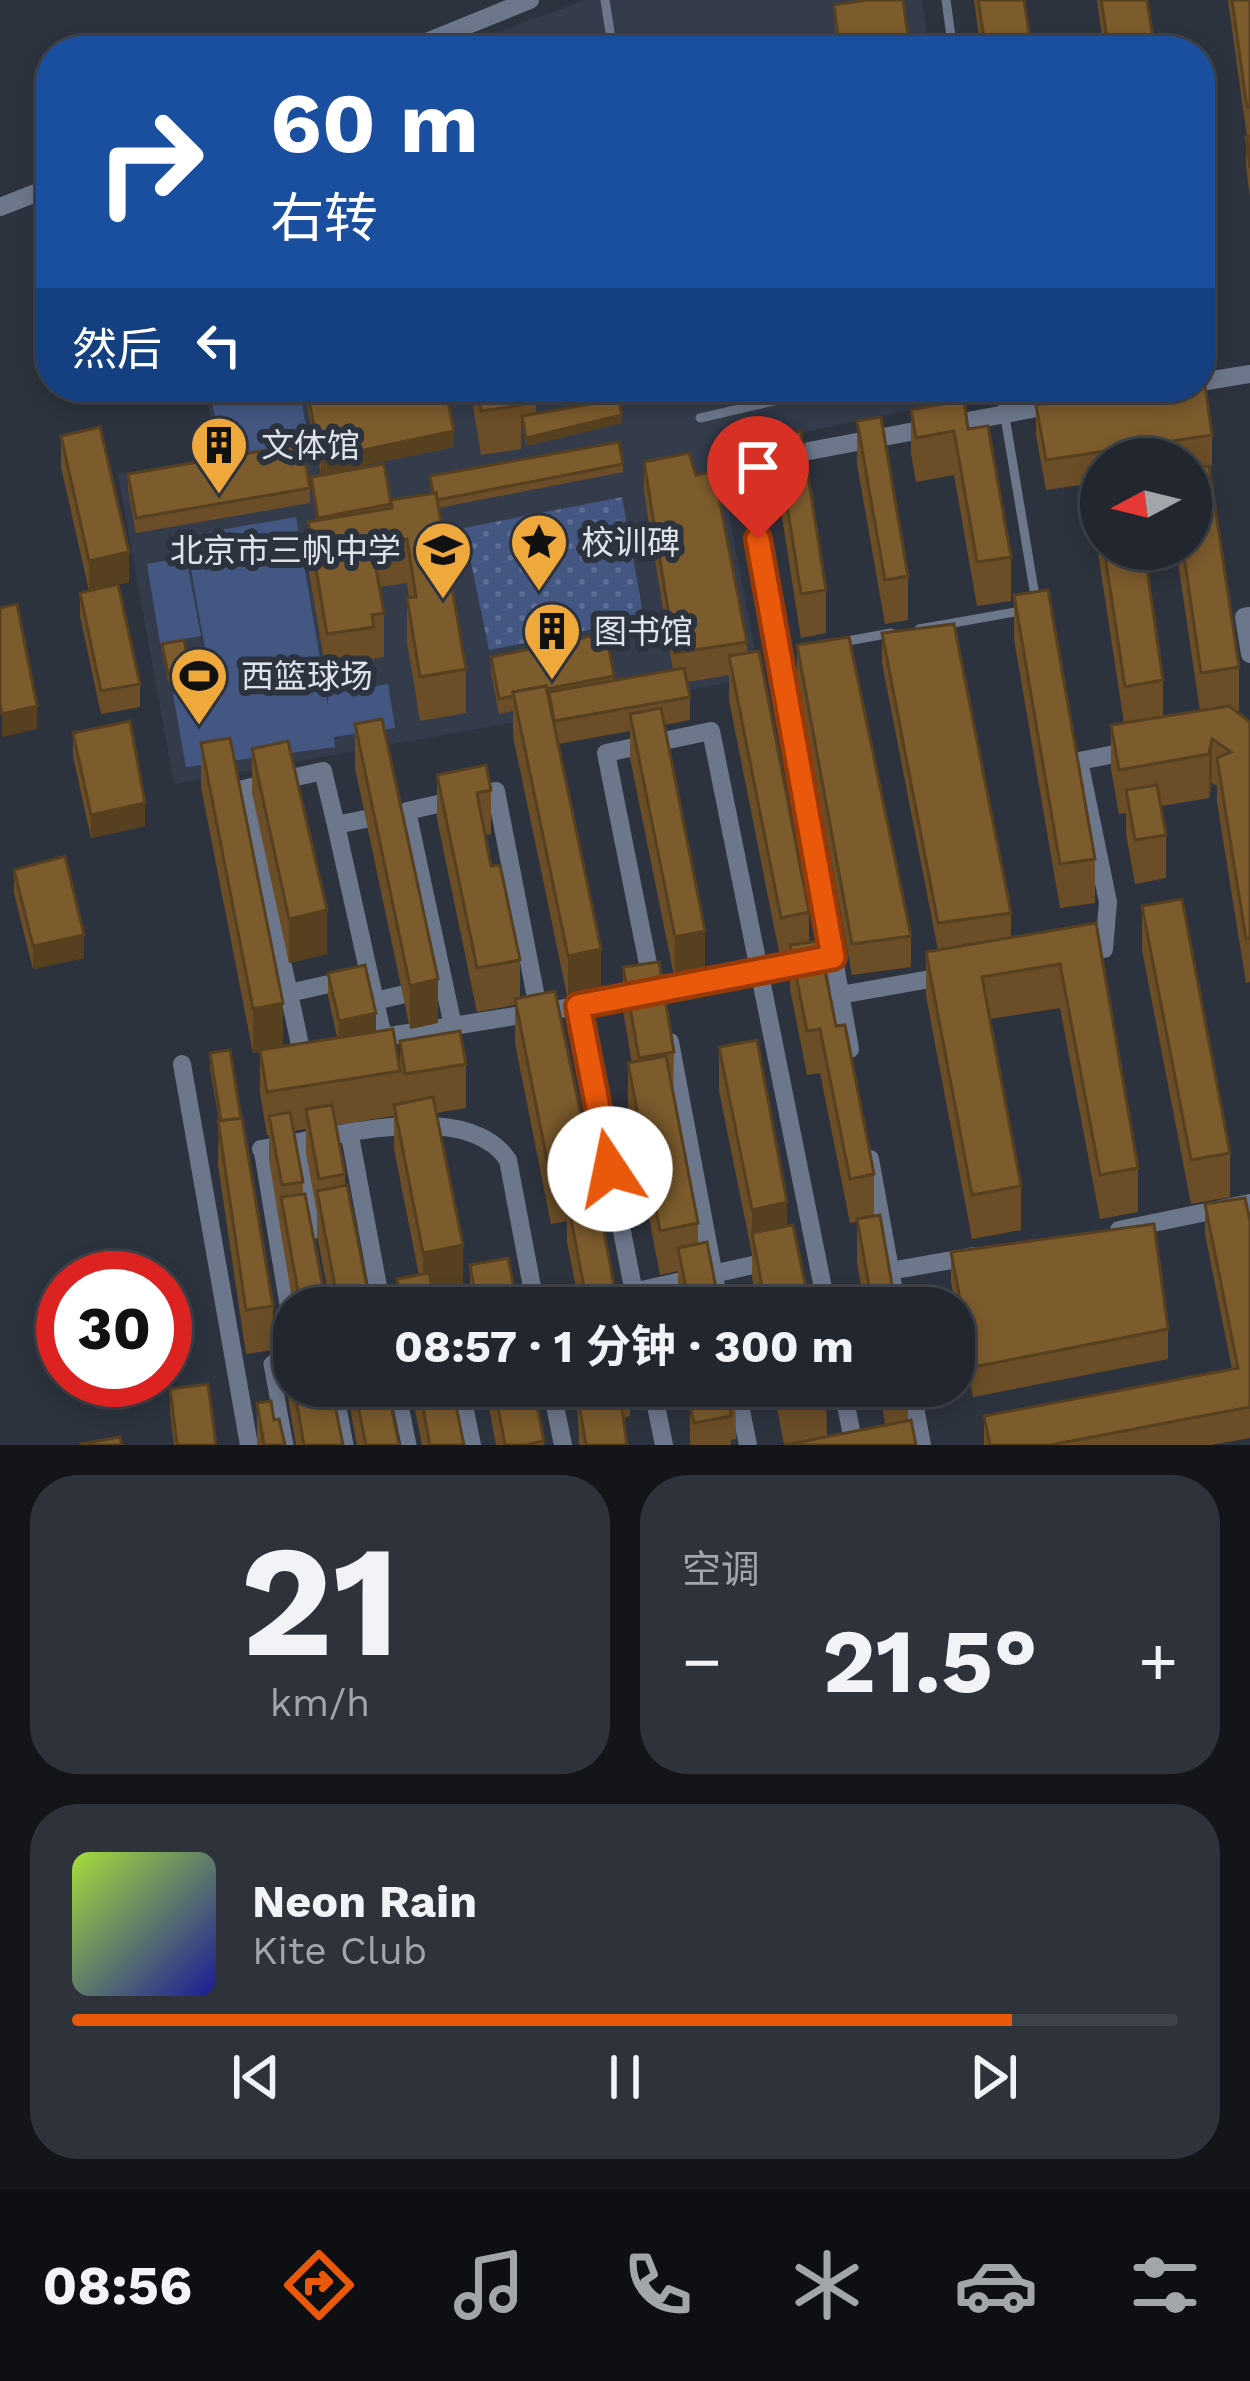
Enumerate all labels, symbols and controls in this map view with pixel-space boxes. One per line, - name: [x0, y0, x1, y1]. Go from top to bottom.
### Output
- text: 60 m: [270, 74, 479, 172]
- icon: right: [72, 84, 228, 240]
- text: 右转: [270, 187, 378, 250]
- icon: left: [186, 312, 252, 378]
- text: 然后: [72, 323, 162, 376]
- building icon: 文体馆: [188, 414, 250, 496]
- pin: [707, 416, 809, 539]
- place label: 文体馆: [261, 426, 360, 465]
- icon: arrive: [725, 434, 791, 500]
- north arrow: [1080, 438, 1212, 570]
- map controls: [1080, 438, 1212, 570]
- place icon: 校训碑: [508, 511, 570, 593]
- school or university icon: 北京市三帆中学: [412, 519, 474, 601]
- place label: 校训碑: [581, 523, 680, 562]
- place label: 北京市三帆中学: [170, 531, 401, 570]
- building icon: 图书馆: [521, 600, 583, 682]
- place label: 图书馆: [594, 612, 693, 651]
- sports icon: 西篮球场: [168, 645, 230, 727]
- place label: 西篮球场: [241, 657, 373, 696]
- position arrow: [547, 1106, 673, 1232]
- speed limit sign: 30: [36, 1251, 192, 1407]
- text: 08:57 · 1 分钟 · 300 m: [394, 1320, 854, 1373]
- text: 21: [240, 1510, 400, 1693]
- text: 空调: [682, 1547, 760, 1592]
- text: 21.5°: [822, 1608, 1038, 1714]
- text: −: [682, 1623, 722, 1700]
- text: +: [1138, 1623, 1178, 1700]
- text: km/h: [270, 1680, 370, 1725]
- text: Neon Rain: [252, 1875, 477, 1928]
- text: Kite Club: [252, 1928, 427, 1973]
- icon: previous: [223, 2044, 289, 2110]
- icon: pause: [592, 2044, 658, 2110]
- icon: next: [961, 2044, 1027, 2110]
- icon: directions: [277, 2243, 361, 2327]
- icon: music: [447, 2243, 531, 2327]
- icon: phone: [616, 2243, 700, 2327]
- icon: climate: [785, 2243, 869, 2327]
- icon: car: [954, 2243, 1038, 2327]
- icon: filters: [1123, 2243, 1207, 2327]
- text: 08:56: [43, 2254, 192, 2317]

